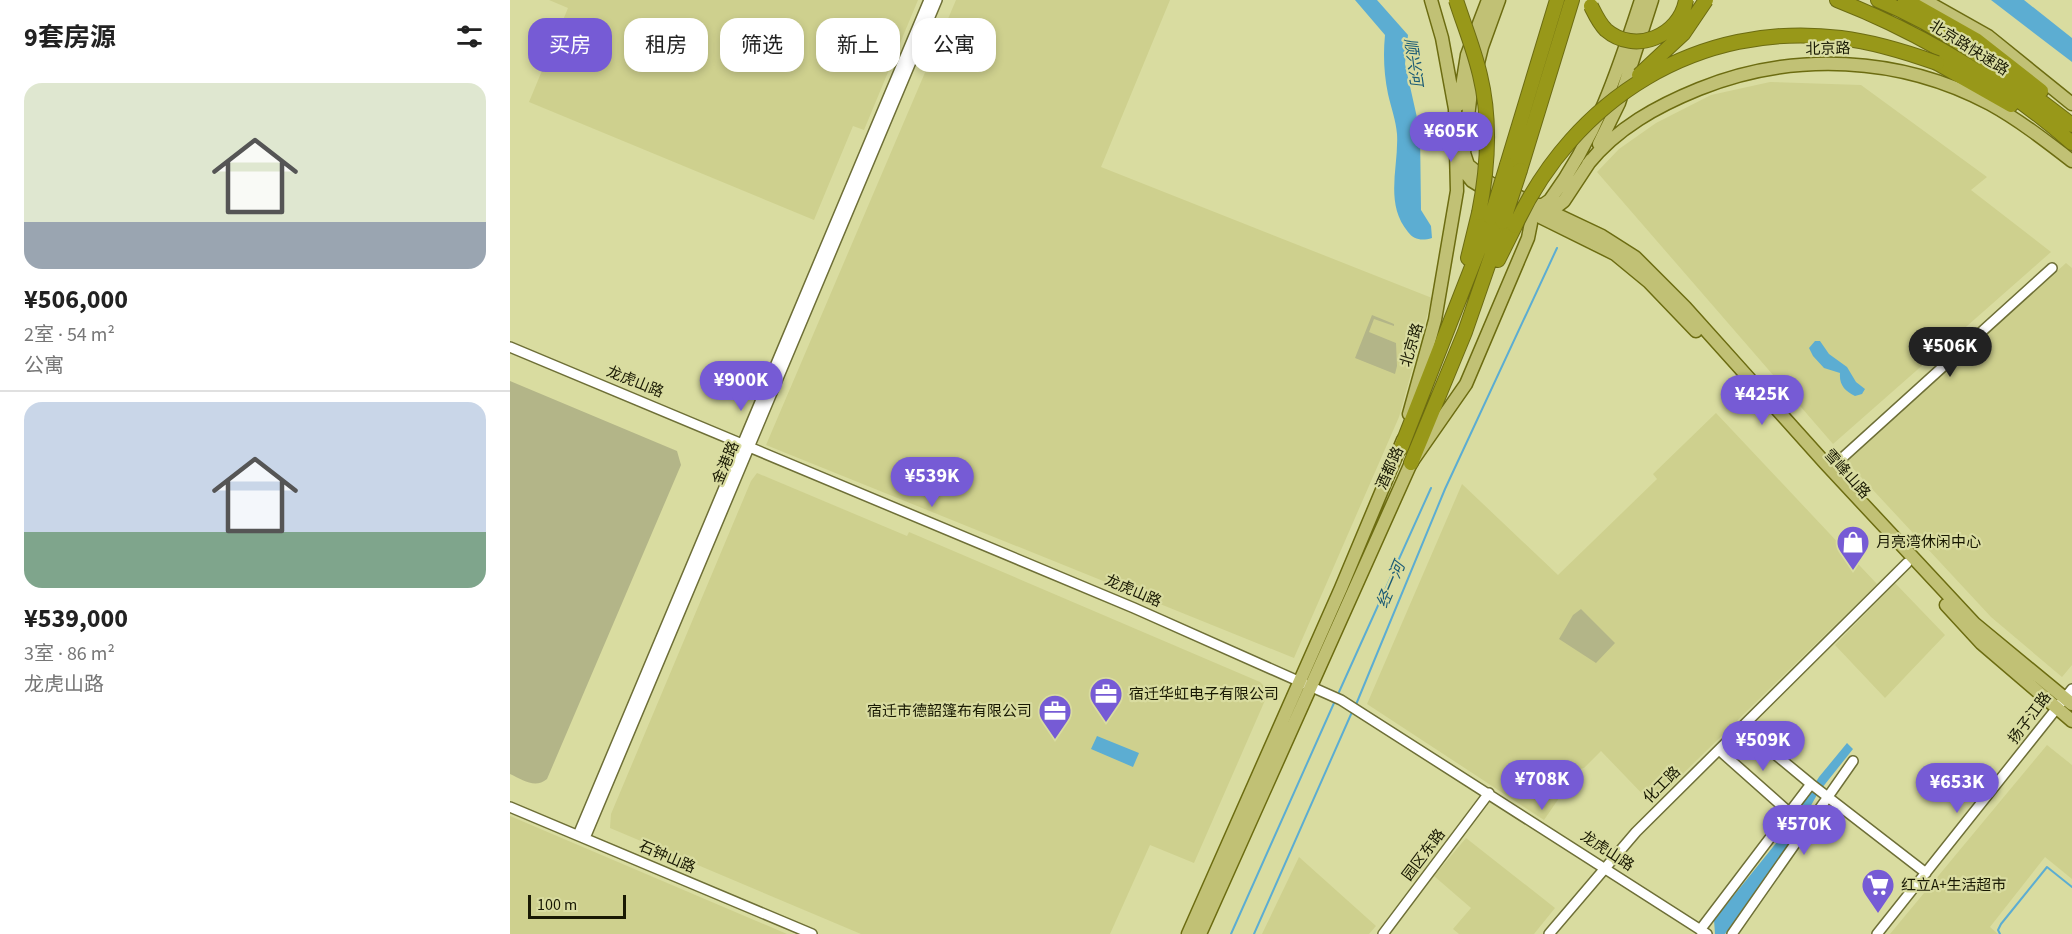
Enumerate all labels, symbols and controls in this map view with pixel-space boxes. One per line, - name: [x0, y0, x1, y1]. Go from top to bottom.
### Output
- street label: 北京路快速路: [1925, 15, 2013, 81]
- chip: 买房: [528, 18, 612, 72]
- chip: 租房: [624, 18, 708, 72]
- chip: 筛选: [720, 18, 804, 72]
- chip: 新上: [816, 18, 900, 72]
- chip: 公寓: [912, 18, 996, 72]
- text: 9套房源: [24, 19, 116, 56]
- icon: filters: [453, 20, 486, 53]
- water label: 顺兴河: [1399, 37, 1428, 90]
- street label: 北京路: [1805, 38, 1851, 60]
- pin: ¥605K: [1409, 112, 1493, 163]
- text: ¥605K: [1424, 117, 1478, 145]
- icon: home: [201, 122, 309, 230]
- text: ¥506,000: [24, 281, 128, 318]
- street label: 北京路: [1395, 320, 1429, 370]
- text: 2室 · 54 m²: [24, 321, 115, 349]
- pin: ¥506K: [1908, 327, 1992, 378]
- text: ¥506K: [1923, 332, 1977, 360]
- text: 公寓: [24, 352, 64, 380]
- street label: 龙虎山路: [603, 361, 667, 403]
- pin: ¥900K: [699, 361, 783, 412]
- text: ¥900K: [714, 366, 768, 394]
- pin: ¥425K: [1720, 375, 1804, 426]
- text: ¥425K: [1735, 380, 1789, 408]
- street label: 金港路: [708, 438, 744, 488]
- icon: home: [201, 441, 309, 549]
- street label: 酒都路: [1371, 443, 1409, 493]
- street label: 雪峰山路: [1819, 445, 1875, 503]
- pin: ¥539K: [890, 457, 974, 508]
- text: ¥539K: [905, 462, 959, 490]
- shop icon: 月亮湾休闲中心: [1835, 524, 1871, 571]
- place label: 月亮湾休闲中心: [1876, 532, 1981, 553]
- water label: 经一河: [1371, 556, 1412, 611]
- street label: 龙虎山路: [1101, 570, 1165, 612]
- text: ¥539,000: [24, 600, 128, 637]
- text: 3室 · 86 m²: [24, 640, 115, 668]
- text: 龙虎山路: [24, 671, 104, 699]
- office icon: 宿迁华虹电子有限公司: [1088, 676, 1124, 723]
- place label: 宿迁华虹电子有限公司: [1129, 684, 1279, 705]
- street label: 扬子江路: [2004, 688, 2056, 748]
- office icon: 宿迁市德韶篷布有限公司: [1037, 693, 1073, 740]
- place label: 宿迁市德韶篷布有限公司: [867, 701, 1032, 722]
- pin: ¥509K: [1721, 721, 1805, 772]
- text: ¥509K: [1736, 726, 1790, 754]
- pin: ¥708K: [1500, 760, 1584, 811]
- street label: 化工路: [1639, 762, 1685, 808]
- pin: ¥653K: [1915, 763, 1999, 814]
- text: ¥708K: [1515, 765, 1569, 793]
- text: ¥653K: [1930, 768, 1984, 796]
- pin: ¥570K: [1762, 805, 1846, 856]
- text: ¥570K: [1777, 810, 1831, 838]
- street label: 园区东路: [1398, 825, 1450, 885]
- street label: 龙虎山路: [1576, 826, 1638, 876]
- street label: 石钟山路: [635, 836, 699, 878]
- supermarket icon: 红立A+生活超市: [1860, 867, 1896, 914]
- place label: 红立A+生活超市: [1901, 875, 2007, 896]
- scale bar: [528, 892, 626, 920]
- text: 100 m: [537, 894, 577, 916]

